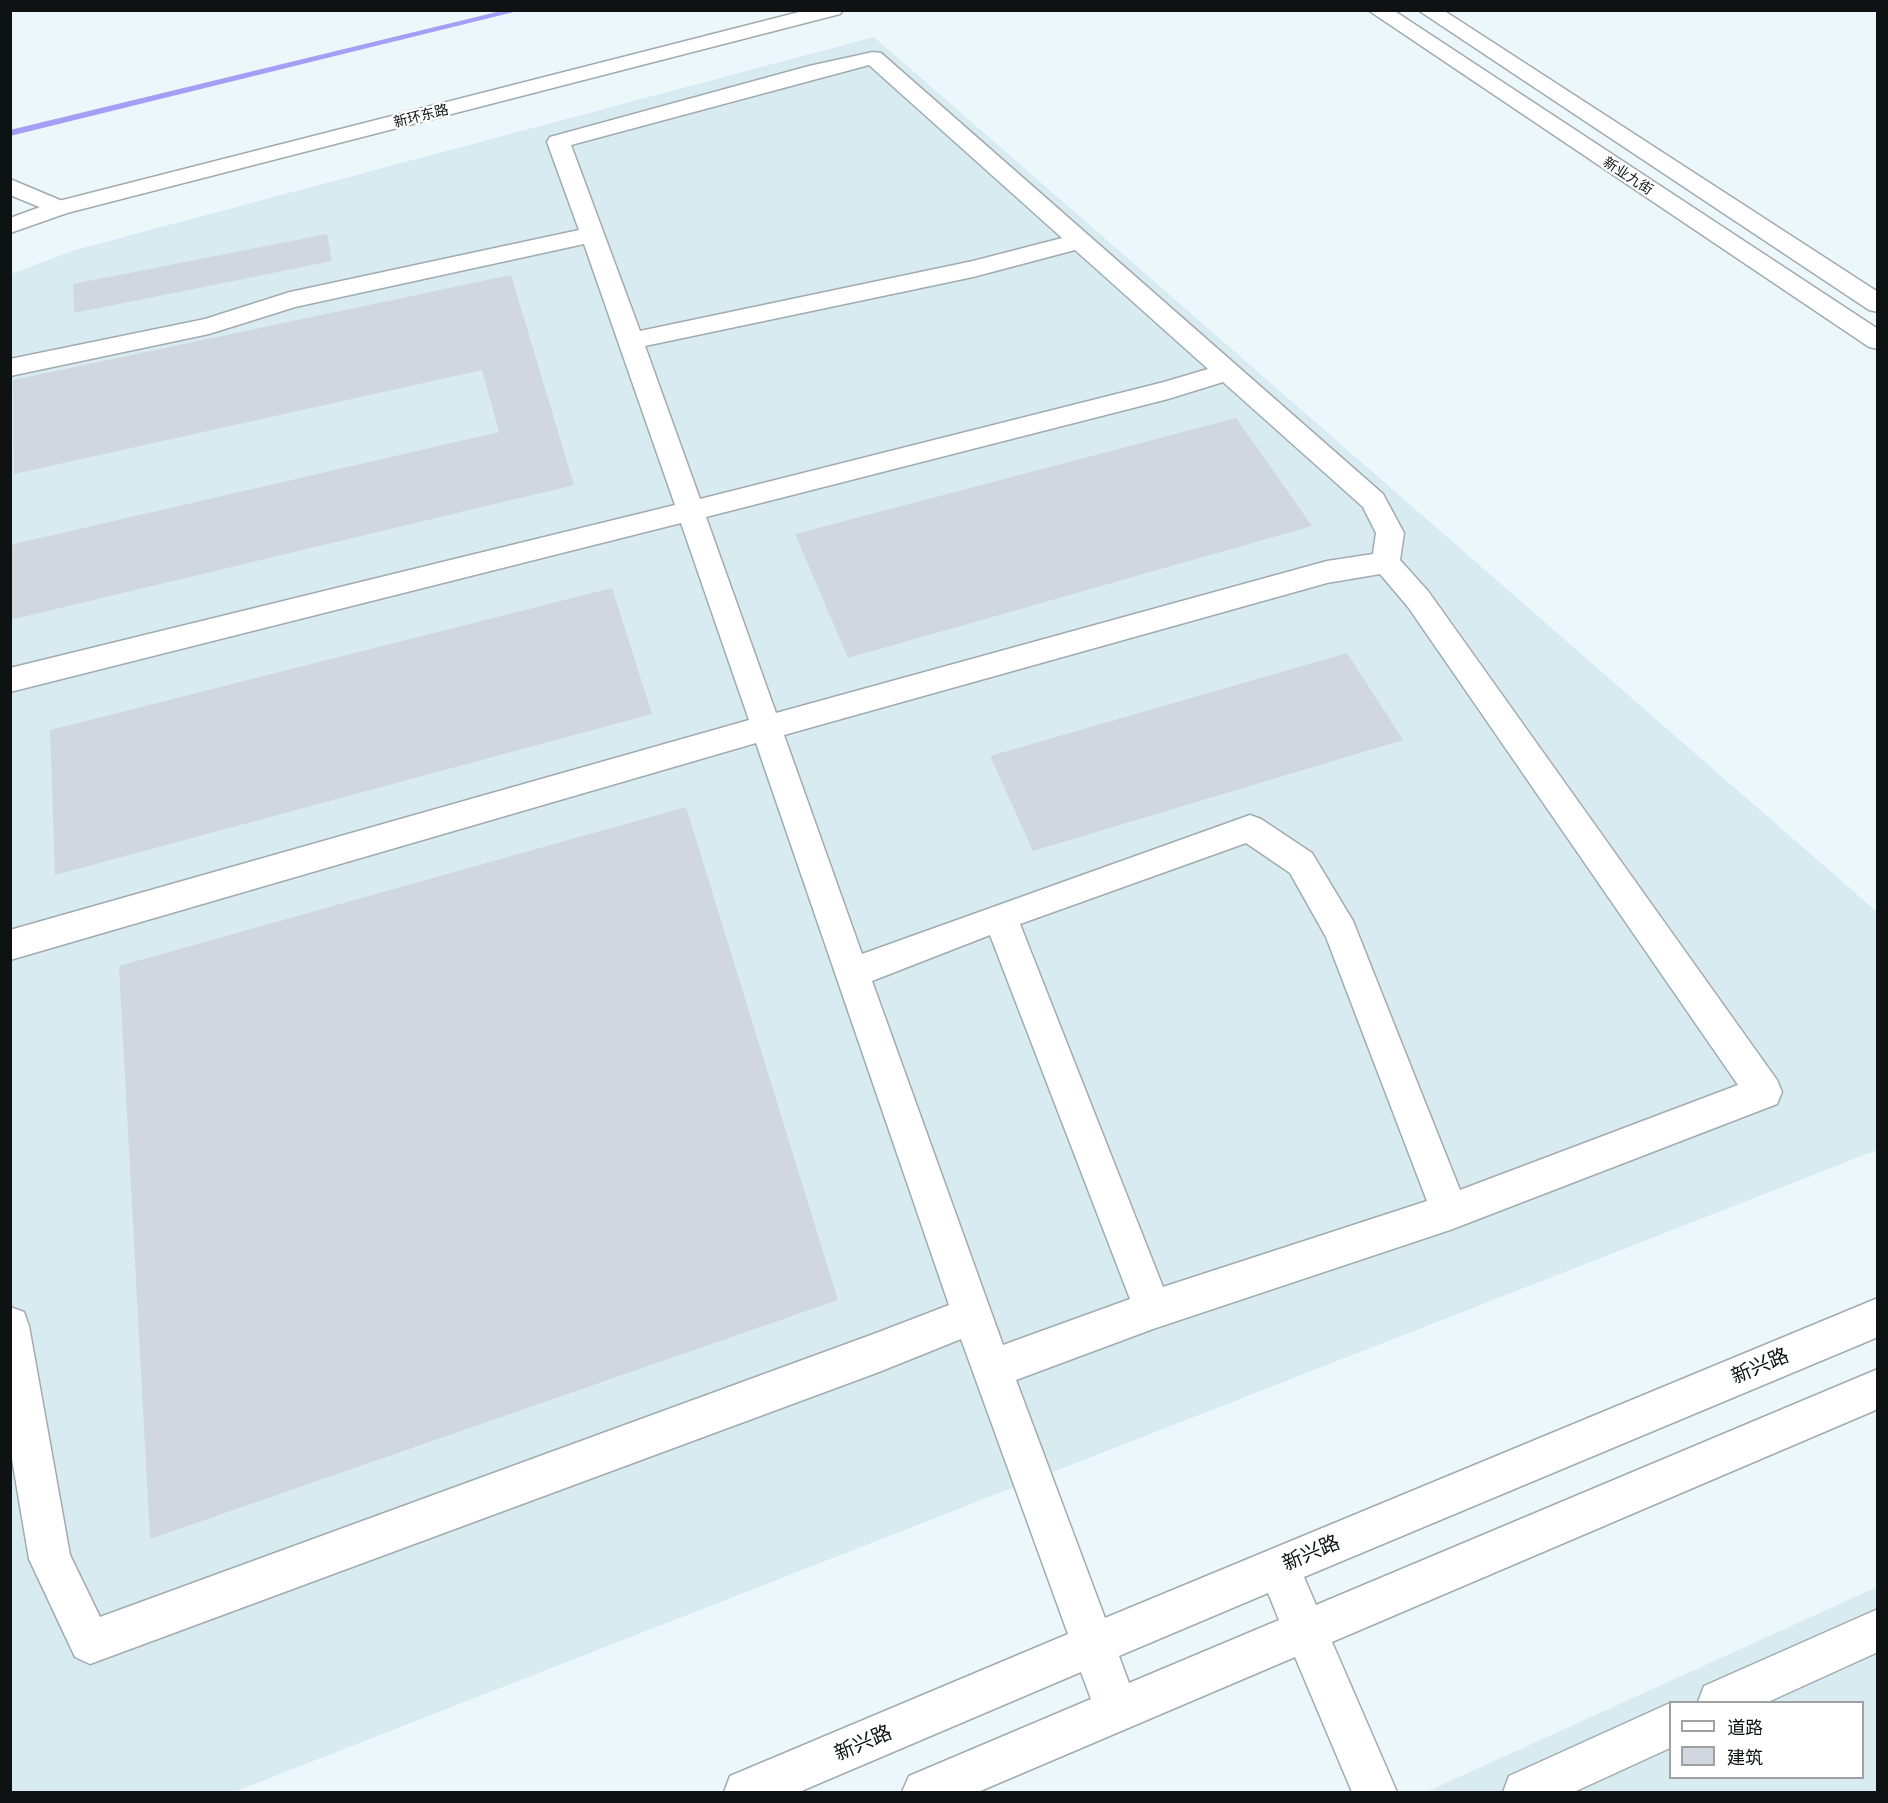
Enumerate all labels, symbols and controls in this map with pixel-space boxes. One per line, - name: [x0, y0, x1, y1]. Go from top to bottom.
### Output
- street label: 新环东路: [392, 101, 450, 131]
- street label: 新业九街: [1600, 154, 1656, 198]
- street label: 新兴路: [1728, 1343, 1792, 1389]
- street label: 新兴路: [1279, 1530, 1343, 1576]
- legend: [1669, 1701, 1864, 1779]
- text: 道路: [1727, 1716, 1763, 1738]
- street label: 新兴路: [831, 1720, 895, 1766]
- text: 建筑: [1727, 1746, 1763, 1768]

